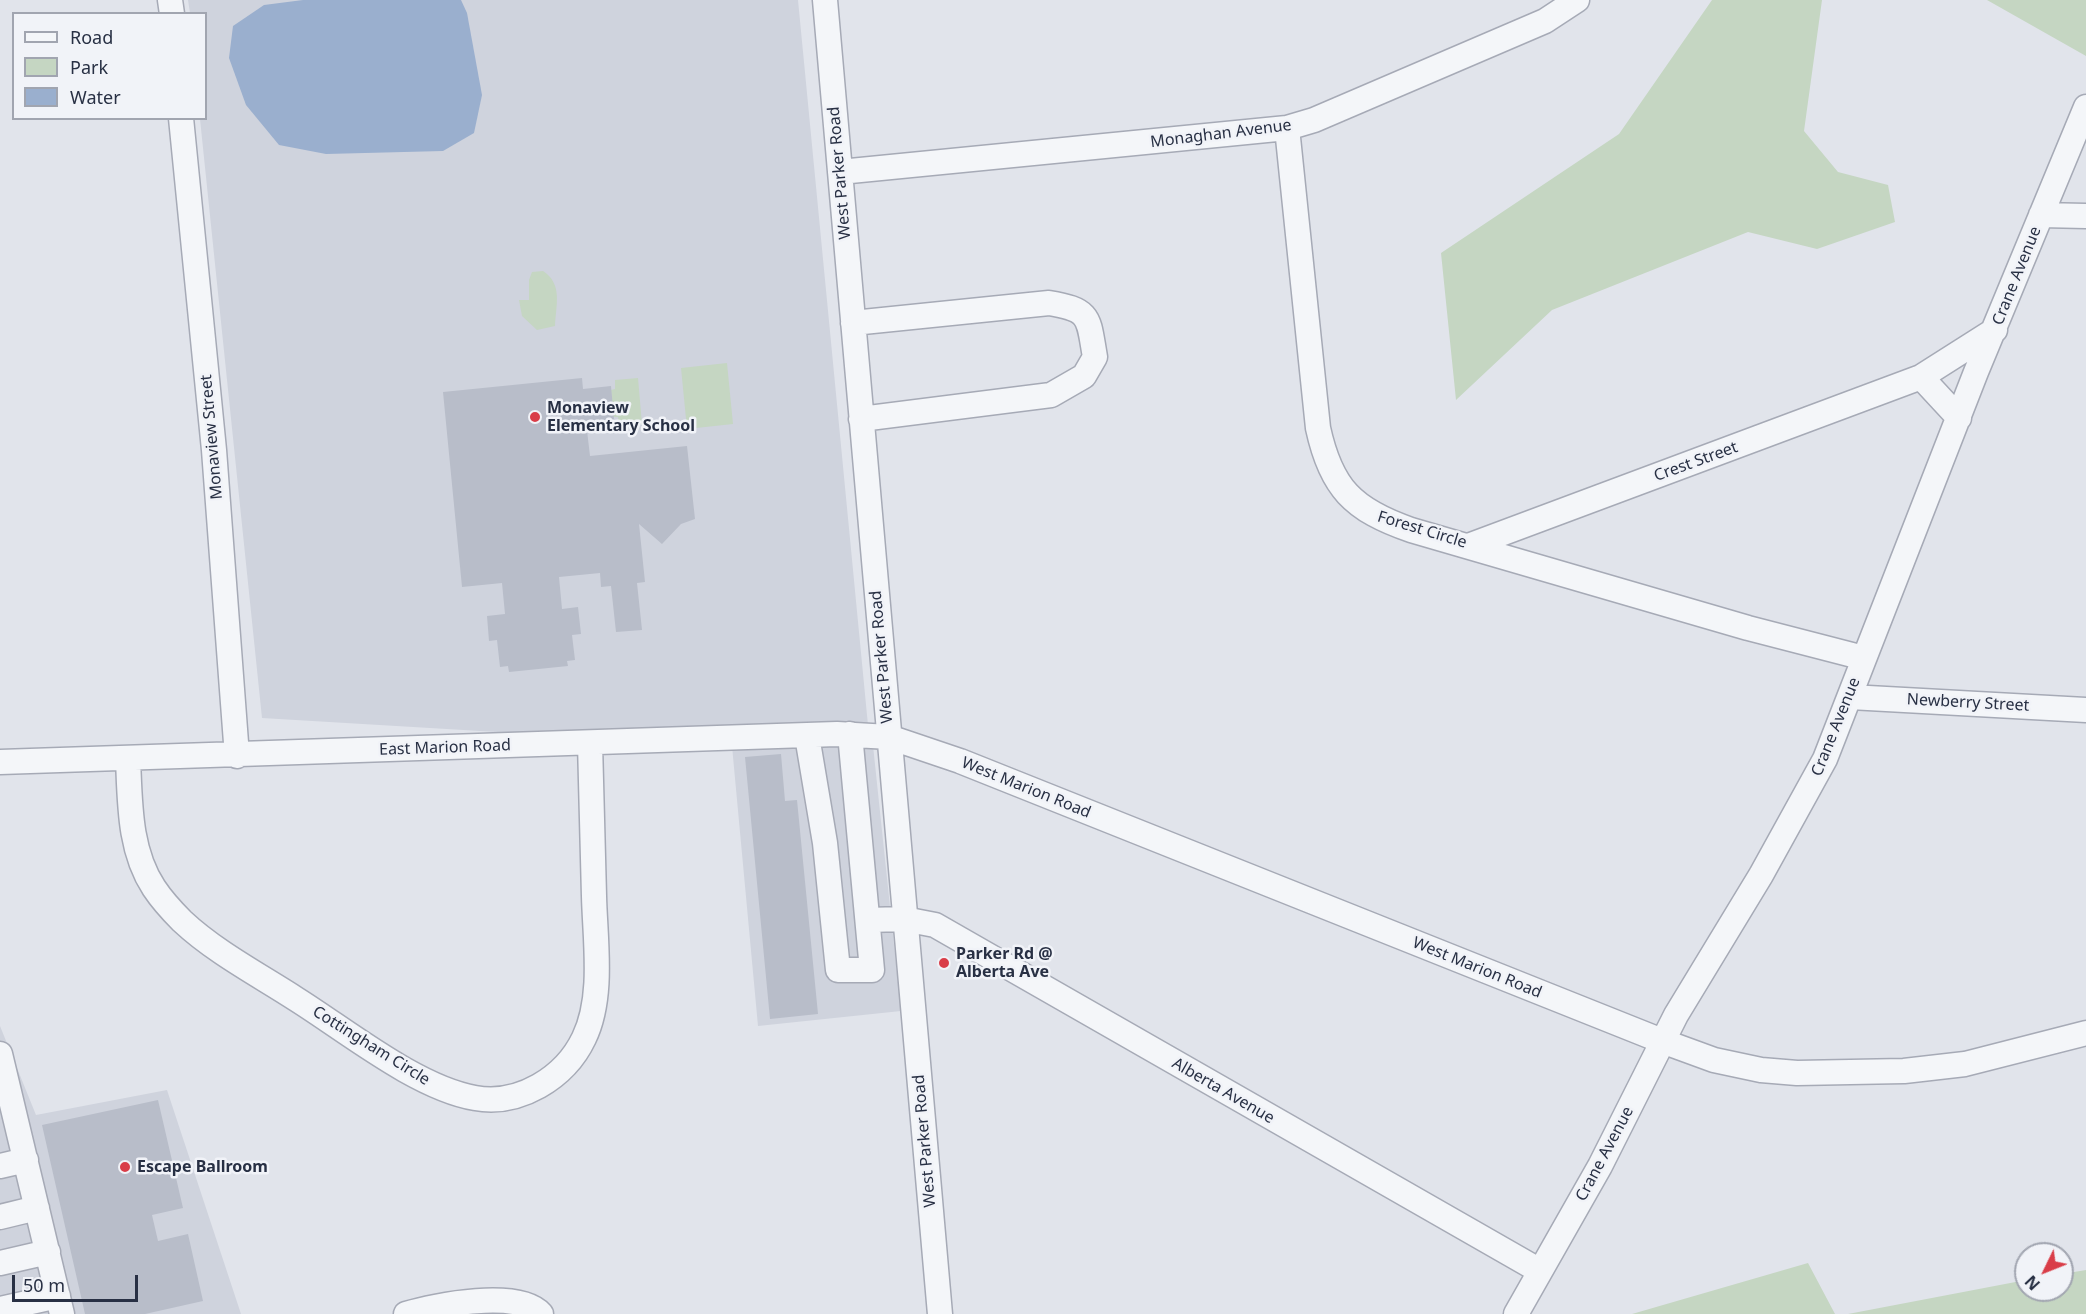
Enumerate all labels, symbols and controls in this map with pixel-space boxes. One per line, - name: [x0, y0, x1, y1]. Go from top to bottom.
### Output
- legend: [12, 12, 207, 120]
- text: Road: [70, 25, 113, 49]
- text: Park: [70, 55, 108, 79]
- text: Water: [70, 85, 121, 109]
- street label: West Parker Road: [825, 106, 855, 240]
- street label: Monaghan Avenue: [1149, 116, 1293, 152]
- street label: Crane Avenue: [1989, 224, 2045, 328]
- street label: Monaview Street: [197, 374, 227, 500]
- place label: Monaview Elementary School: [547, 398, 695, 436]
- marker: Monaview Elementary School: [528, 410, 542, 424]
- street label: Crest Street: [1652, 438, 1740, 486]
- street label: Forest Circle: [1375, 507, 1469, 553]
- street label: West Parker Road: [867, 590, 897, 724]
- street label: Crane Avenue: [1808, 675, 1864, 779]
- street label: Newberry Street: [1906, 690, 2030, 716]
- street label: East Marion Road: [379, 736, 511, 760]
- street label: West Marion Road: [959, 753, 1093, 823]
- street label: West Marion Road: [1410, 933, 1544, 1003]
- place label: Parker Rd @ Alberta Ave: [956, 944, 1053, 982]
- marker: Parker Rd @ Alberta Ave: [937, 956, 951, 970]
- street label: Cottingham Circle: [309, 1002, 433, 1090]
- street label: Alberta Avenue: [1168, 1054, 1278, 1128]
- street label: West Parker Road: [910, 1074, 940, 1208]
- street label: Crane Avenue: [1572, 1103, 1638, 1205]
- place label: Escape Ballroom: [137, 1157, 268, 1177]
- marker: Escape Ballroom: [118, 1160, 132, 1174]
- north arrow: [2014, 1242, 2074, 1302]
- scale bar: [15, 1263, 141, 1301]
- text: N: [2020, 1271, 2045, 1295]
- text: 50 m: [23, 1273, 65, 1297]

